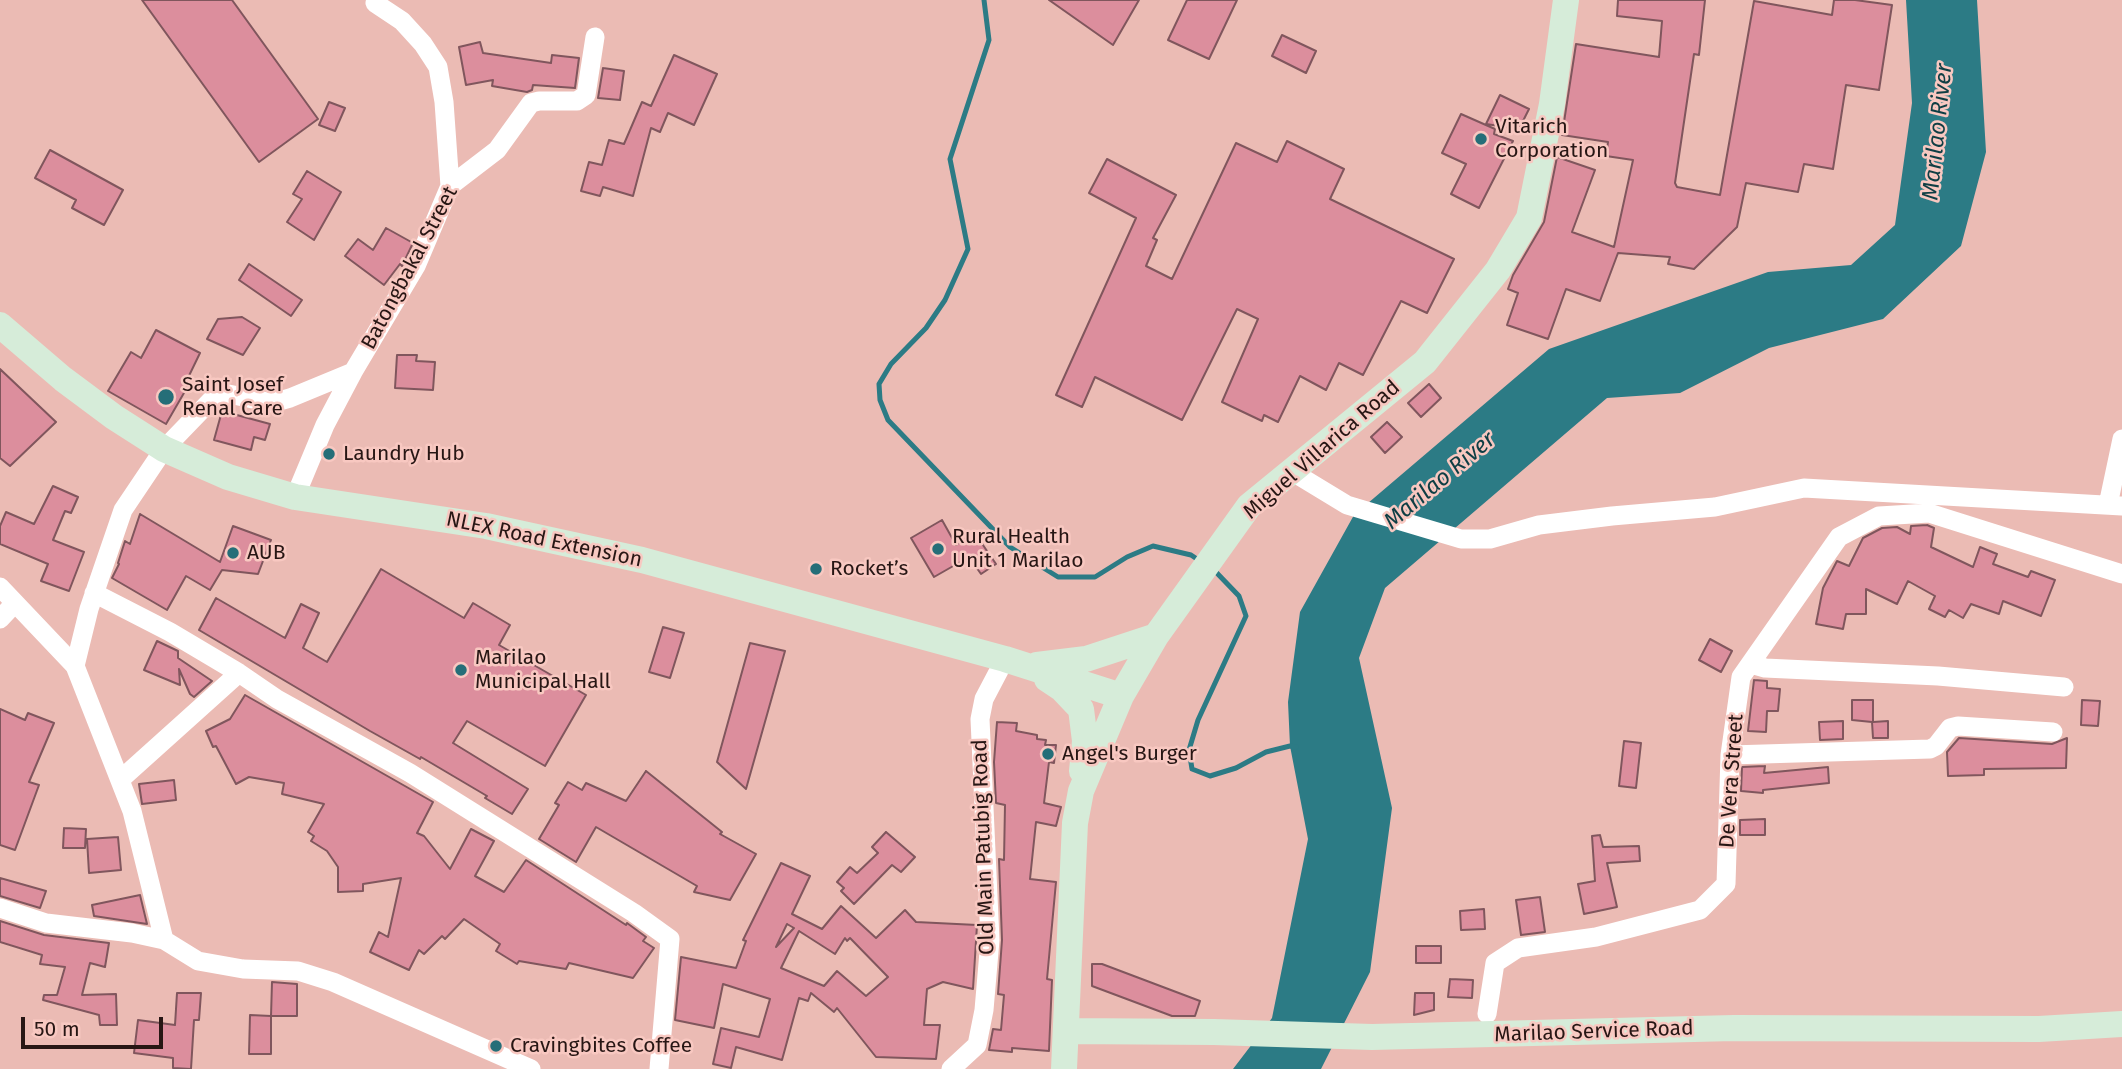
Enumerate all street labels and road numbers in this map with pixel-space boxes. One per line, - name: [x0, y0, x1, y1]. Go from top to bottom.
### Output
- street label: Batongbakal Street: [356, 182, 464, 354]
- street label: Miguel Villarica Road: [1239, 375, 1405, 525]
- street label: NLEX Road Extension: [444, 507, 644, 573]
- street label: De Vera Street: [1715, 713, 1749, 849]
- street label: Old Main Patubig Road: [968, 739, 1000, 955]
- street label: Marilao Service Road: [1494, 1016, 1694, 1048]

